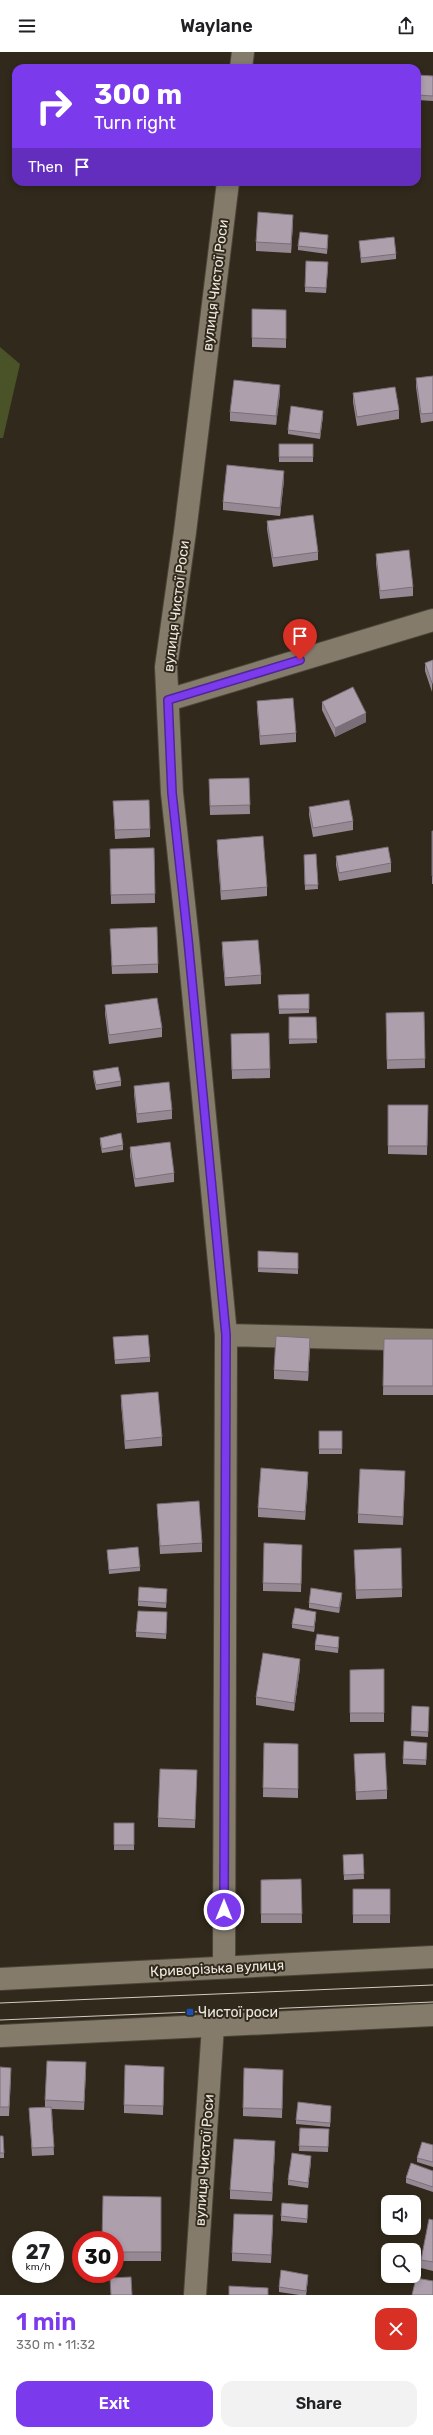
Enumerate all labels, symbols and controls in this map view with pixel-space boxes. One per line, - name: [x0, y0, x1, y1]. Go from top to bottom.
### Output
- icon: menu: [16, 15, 38, 37]
- text: Waylane: [180, 15, 253, 37]
- icon: share: [395, 15, 417, 37]
- text: 300 m: [94, 78, 182, 111]
- icon: right: [28, 80, 80, 132]
- text: Turn right: [94, 112, 176, 134]
- icon: arrive: [71, 156, 93, 178]
- text: Then: [28, 158, 63, 176]
- street label: вулиця Чистої Роси: [199, 218, 232, 352]
- street label: вулиця Чистої Роси: [160, 539, 193, 673]
- pin: [283, 619, 317, 660]
- icon: arrive: [289, 625, 311, 647]
- position arrow: [203, 1889, 245, 1931]
- street label: Криворізька вулиця: [150, 1956, 285, 1981]
- place label: Чистої роси: [198, 2004, 278, 2021]
- marker: Чистої роси: [185, 2007, 195, 2017]
- street label: вулиця Чистої Роси: [191, 2094, 218, 2227]
- map controls: [381, 2195, 421, 2283]
- button: sound: [381, 2195, 421, 2235]
- speed limit sign: 30: [72, 2231, 124, 2283]
- text: 27: [26, 2240, 50, 2264]
- button: search: [381, 2243, 421, 2283]
- text: km/h: [26, 2261, 50, 2273]
- text: 1 min: [16, 2308, 76, 2336]
- button: close: [375, 2308, 417, 2350]
- text: 330 m · 11:32: [16, 2337, 95, 2352]
- button: Exit: [16, 2381, 213, 2427]
- button: Share: [221, 2381, 417, 2427]

